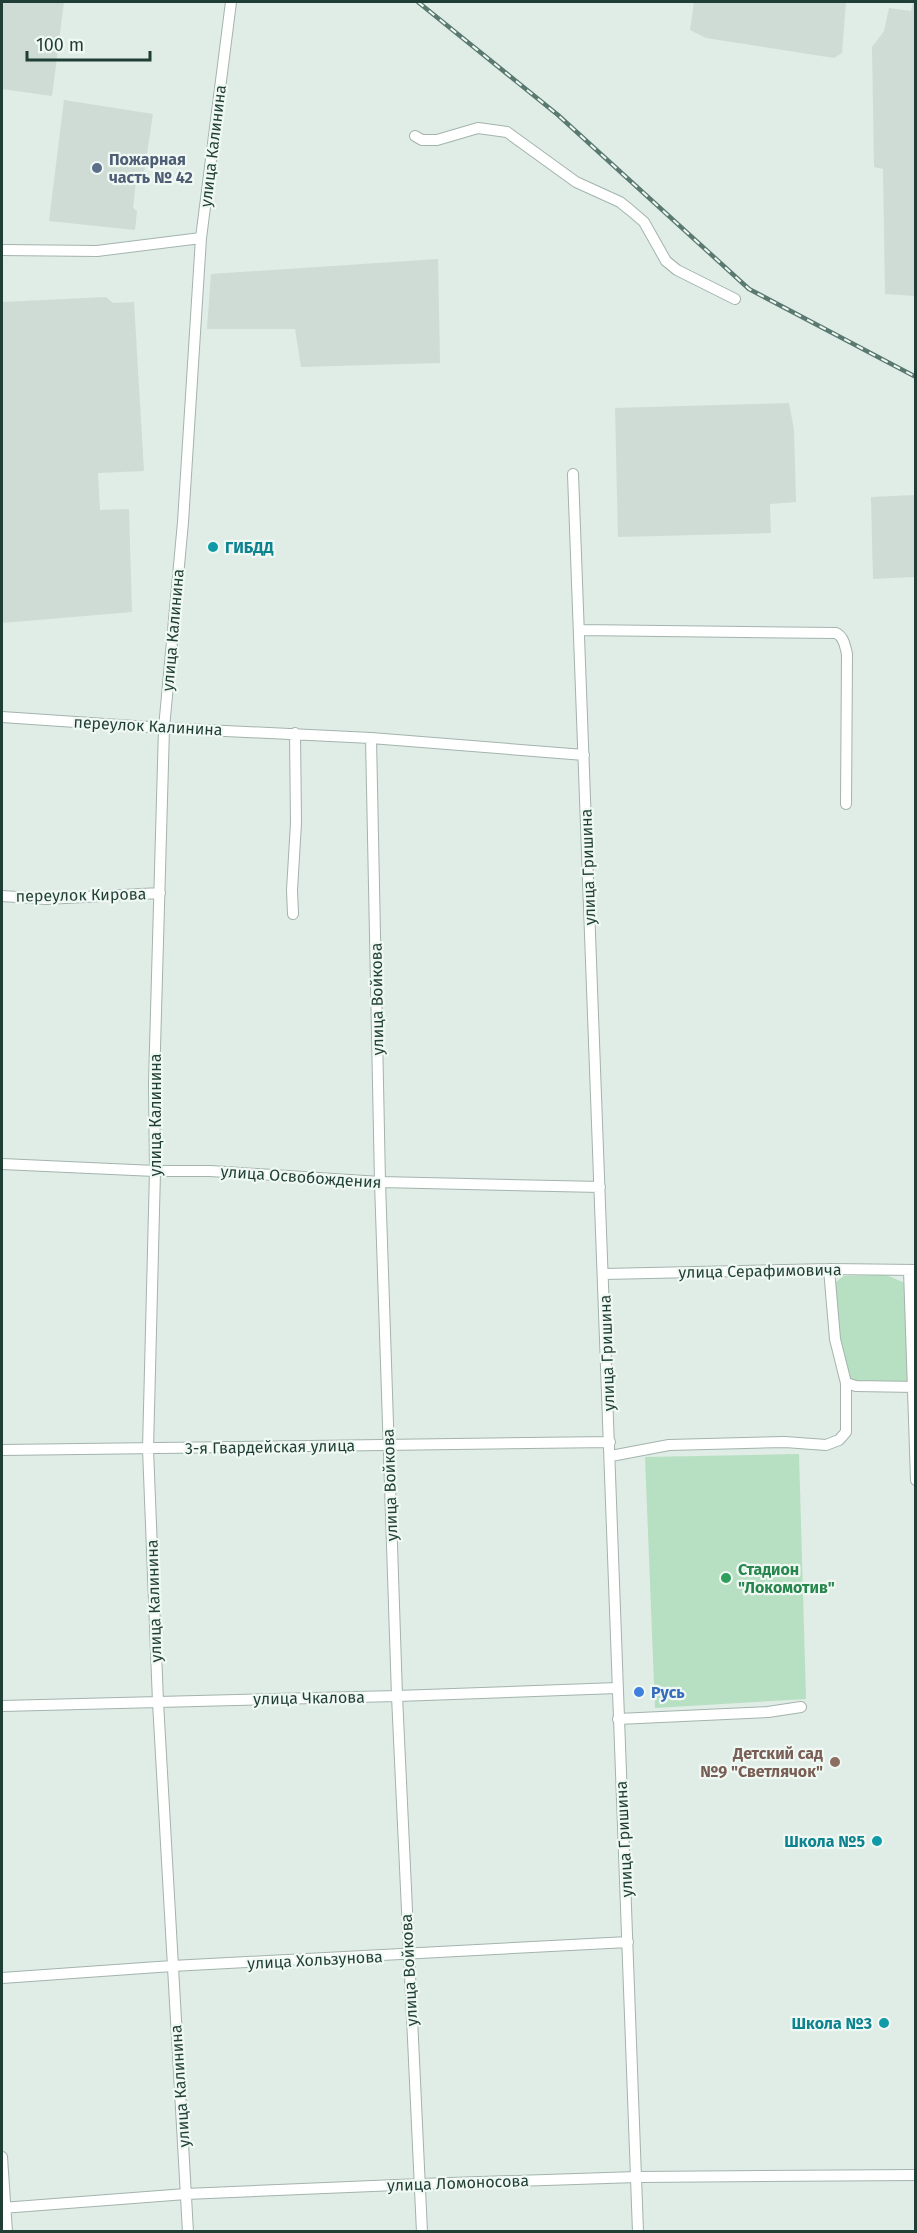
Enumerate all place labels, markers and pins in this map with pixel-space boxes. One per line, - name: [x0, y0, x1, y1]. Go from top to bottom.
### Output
- place label: Пожарная часть № 42: [109, 150, 193, 187]
- marker: Пожарная часть № 42: [90, 161, 104, 175]
- place label: ГИБДД: [225, 538, 273, 557]
- marker: ГИБДД: [206, 540, 220, 554]
- place label: Стадион "Локомотив": [738, 1560, 835, 1597]
- marker: Стадион "Локомотив": [719, 1571, 733, 1585]
- place label: Русь: [651, 1683, 685, 1702]
- marker: Русь: [632, 1685, 646, 1699]
- place label: Детский сад №9 "Светлячок": [700, 1744, 823, 1781]
- marker: Детский сад №9 "Светлячок": [828, 1755, 842, 1769]
- place label: Школа №5: [784, 1832, 865, 1851]
- marker: Школа №5: [870, 1834, 884, 1848]
- place label: Школа №3: [792, 2014, 872, 2033]
- marker: Школа №3: [877, 2016, 891, 2030]

